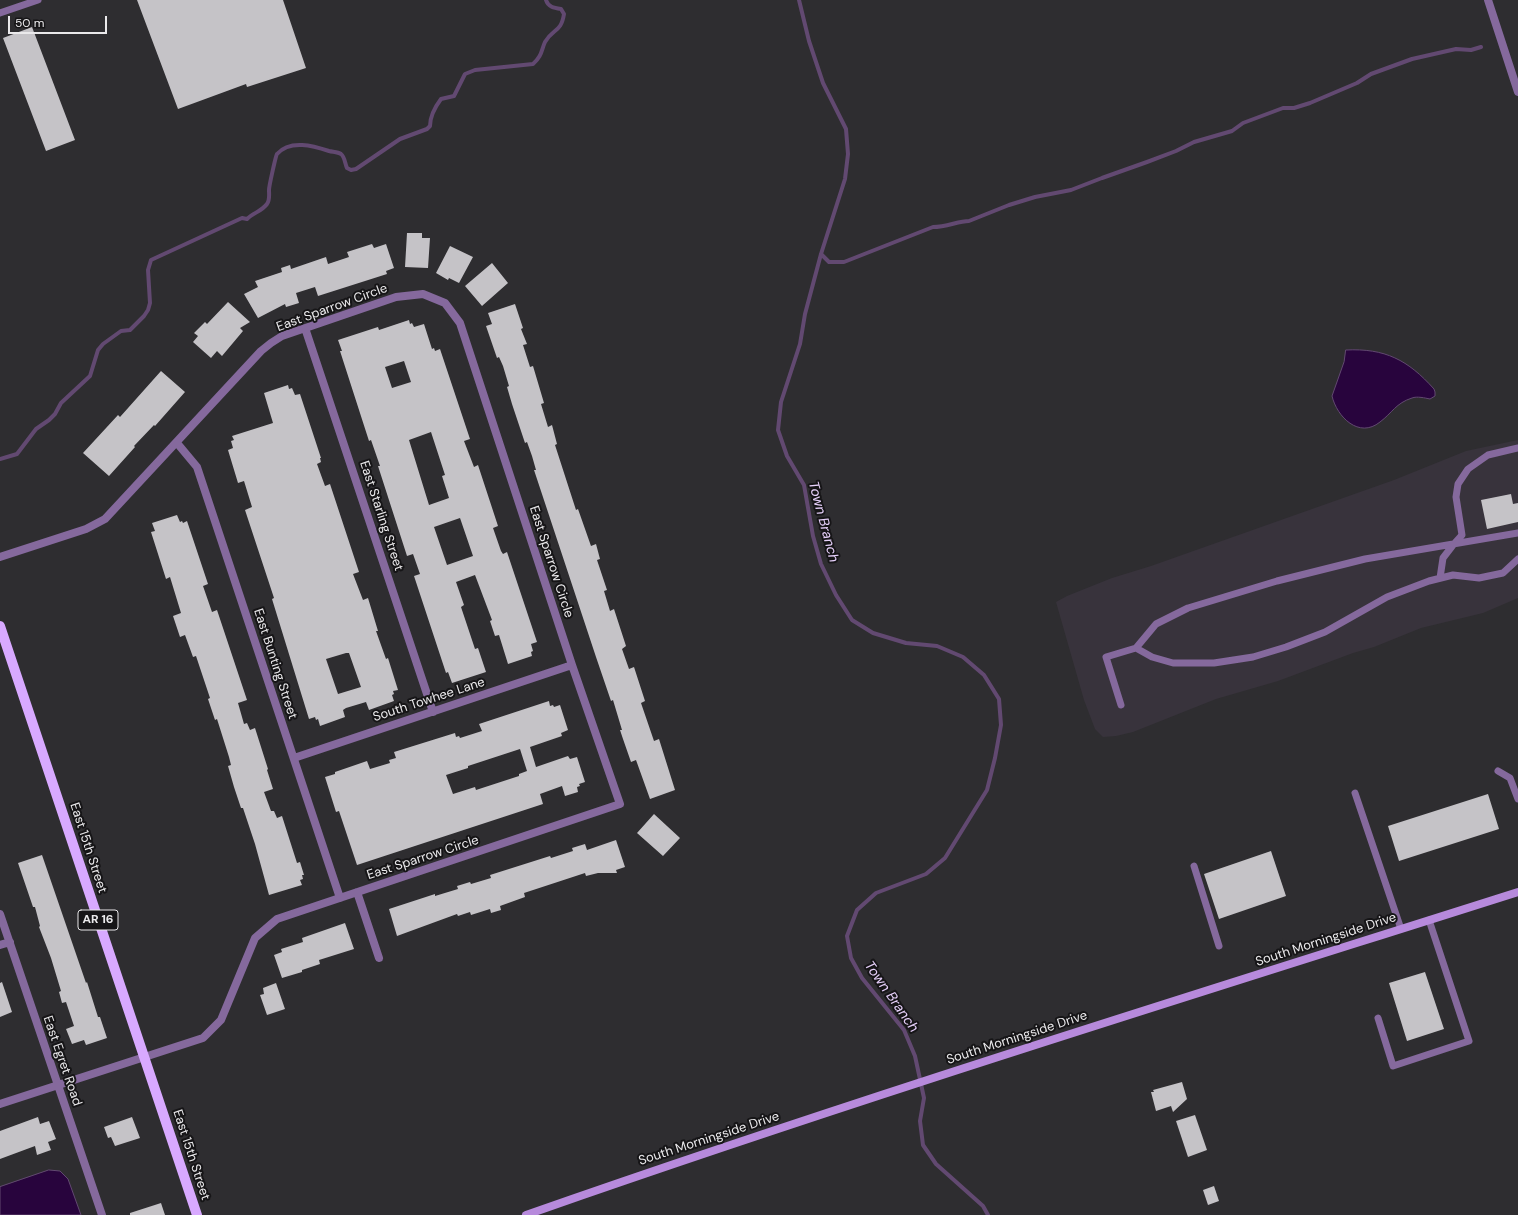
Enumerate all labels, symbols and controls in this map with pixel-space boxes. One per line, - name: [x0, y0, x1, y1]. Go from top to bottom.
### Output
- scale bar: [10, 8, 109, 34]
- text: 50 m: [15, 15, 44, 31]
- street label: East Sparrow Circle: [274, 281, 390, 335]
- street label: East Starling Street: [356, 459, 406, 573]
- water label: Town Branch: [804, 480, 842, 564]
- street label: East Sparrow Circle: [526, 504, 576, 620]
- street label: East Bunting Street: [250, 607, 300, 721]
- street label: South Towhee Lane: [371, 675, 487, 725]
- street label: East 15th Street: [66, 801, 110, 895]
- street label: East Sparrow Circle: [365, 833, 481, 883]
- road number: AR 16: [78, 910, 118, 930]
- street label: South Morningside Drive: [1254, 910, 1398, 970]
- water label: Town Branch: [860, 958, 922, 1036]
- street label: South Morningside Drive: [945, 1008, 1089, 1068]
- street label: East Egret Road: [39, 1014, 85, 1108]
- street label: East 15th Street: [169, 1108, 213, 1202]
- street label: South Morningside Drive: [637, 1109, 781, 1169]

